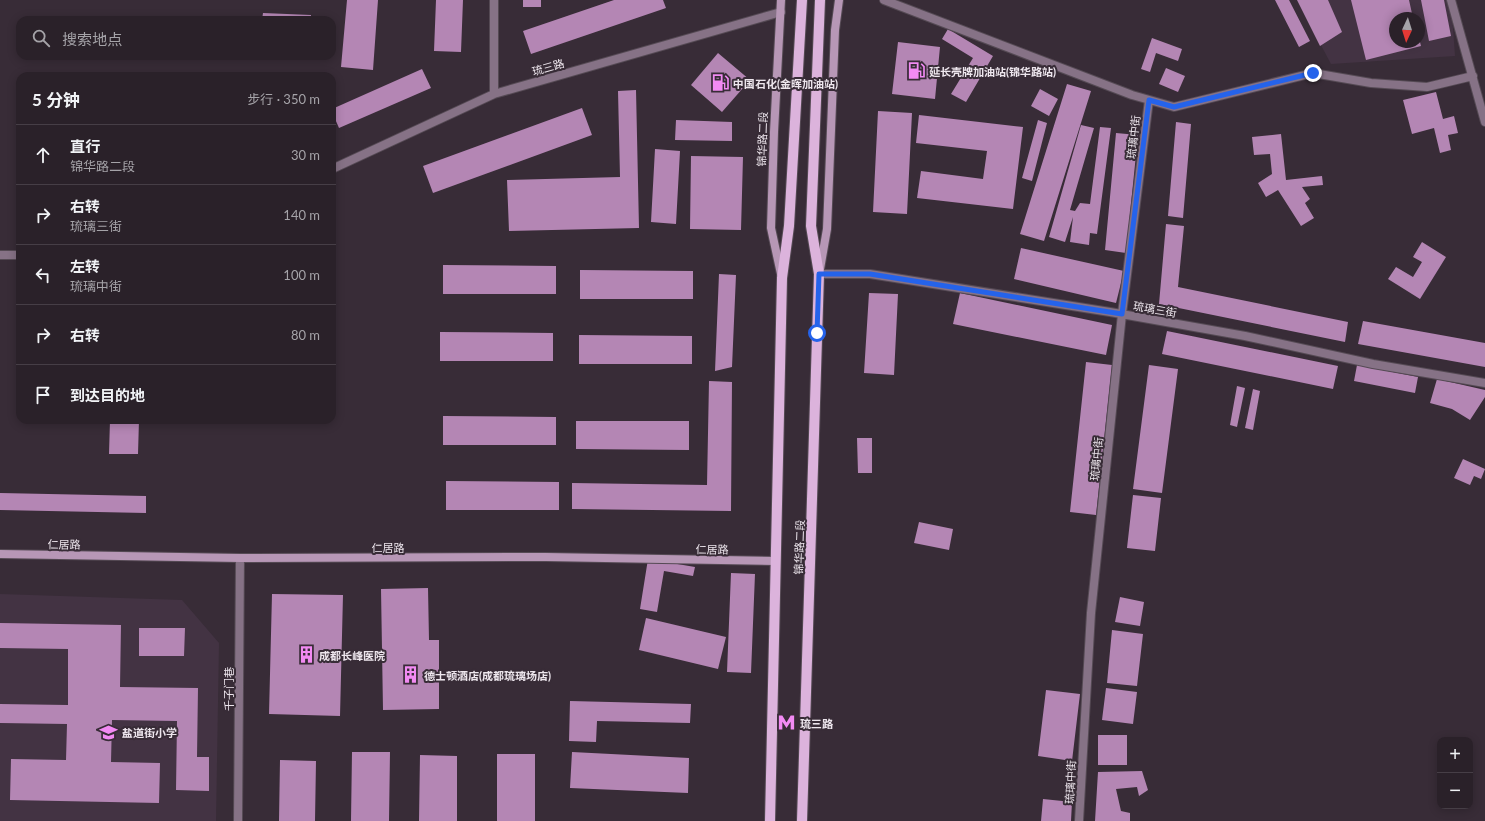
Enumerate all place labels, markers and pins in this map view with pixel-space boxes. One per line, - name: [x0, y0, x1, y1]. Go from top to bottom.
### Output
- fuel station icon: 延长壳牌加油站(锦华路站): [906, 61, 926, 81]
- place label: 延长壳牌加油站(锦华路站): [929, 65, 1056, 78]
- fuel station icon: 中国石化(金晖加油站): [710, 73, 730, 93]
- place label: 中国石化(金晖加油站): [733, 77, 838, 90]
- building icon: 成都长峰医院: [296, 645, 316, 665]
- place label: 成都长峰医院: [319, 649, 385, 662]
- building icon: 德士顿酒店(成都琉璃场店): [401, 665, 421, 685]
- place label: 德士顿酒店(成都琉璃场店): [424, 669, 551, 682]
- metro station icon: 琉三路: [777, 713, 797, 733]
- place label: 琉三路: [800, 717, 834, 730]
- school or university icon: 盐道街小学: [99, 722, 119, 742]
- place label: 盐道街小学: [122, 726, 177, 739]

